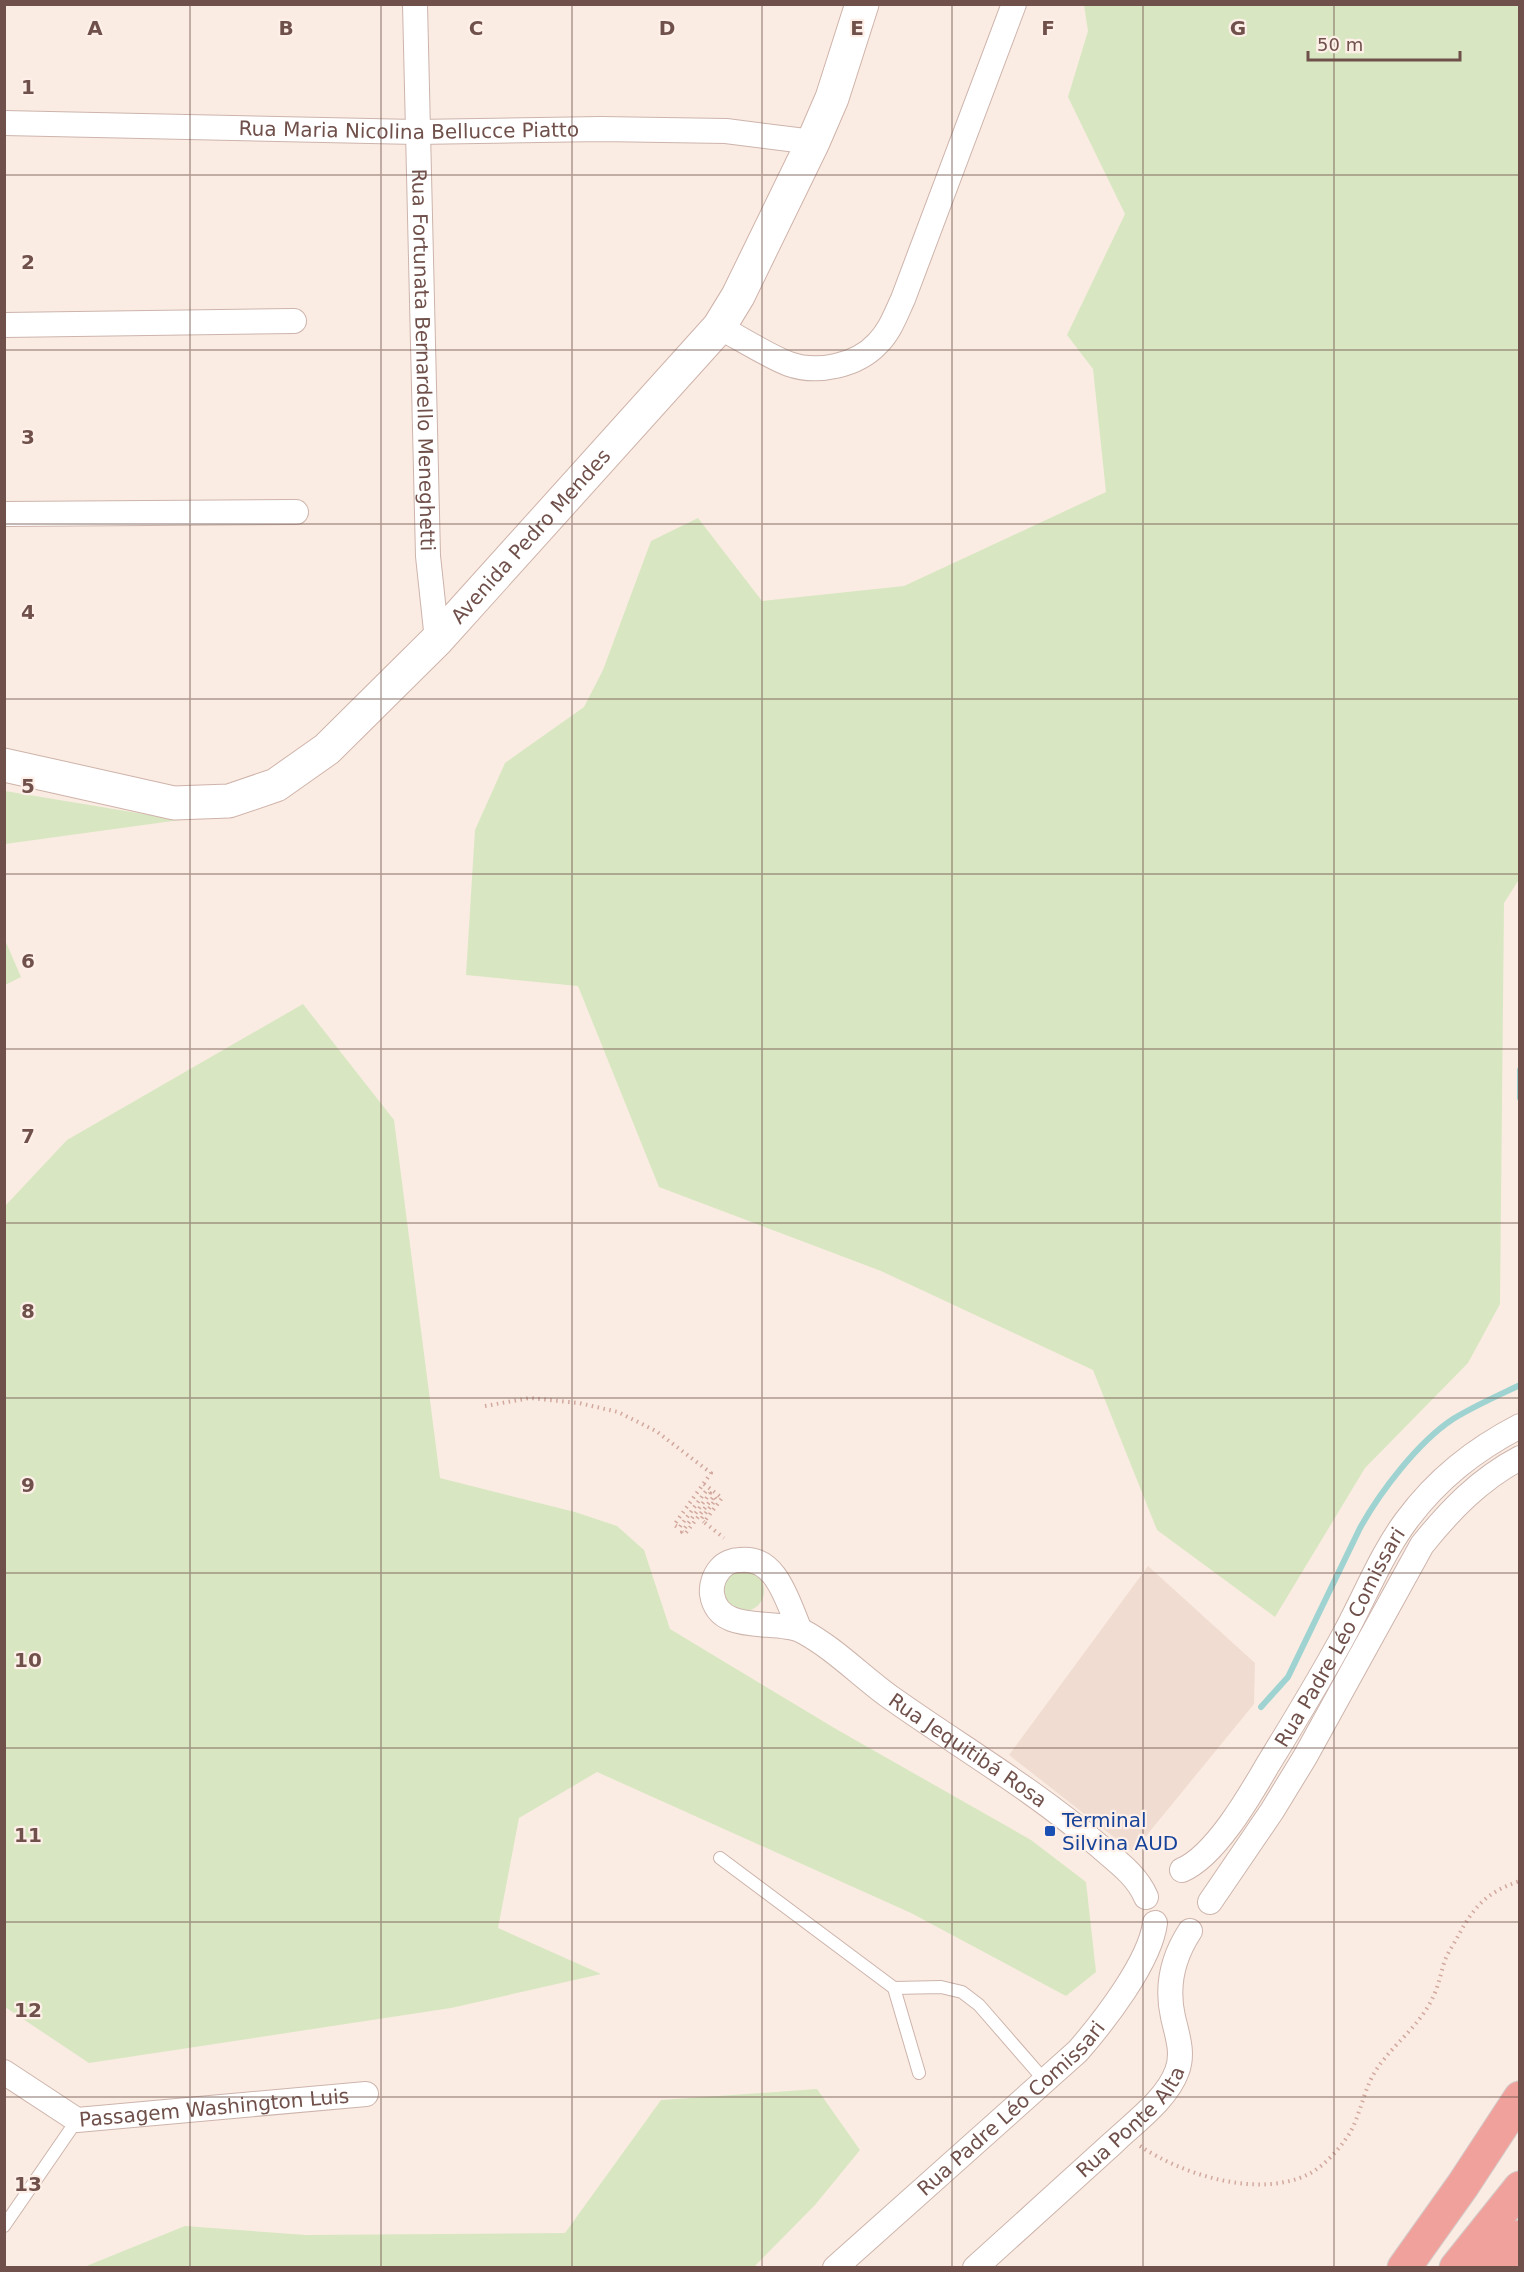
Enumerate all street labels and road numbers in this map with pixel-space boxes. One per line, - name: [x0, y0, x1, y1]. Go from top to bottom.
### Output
- street label: Rua Maria Nicolina Bellucce Piatto: [238, 116, 579, 144]
- street label: Rua Fortunata Bernardello Meneghetti: [407, 168, 440, 551]
- street label: Avenida Pedro Mendes: [446, 444, 615, 628]
- street label: Rua Padre Léo Comissari: [1270, 1523, 1410, 1751]
- street label: Rua Jequitibá Rosa: [884, 1688, 1052, 1813]
- street label: Rua Padre Léo Comissari: [912, 2016, 1110, 2201]
- street label: Rua Ponte Alta: [1071, 2063, 1190, 2182]
- street label: Passagem Washington Luis: [78, 2084, 350, 2132]

